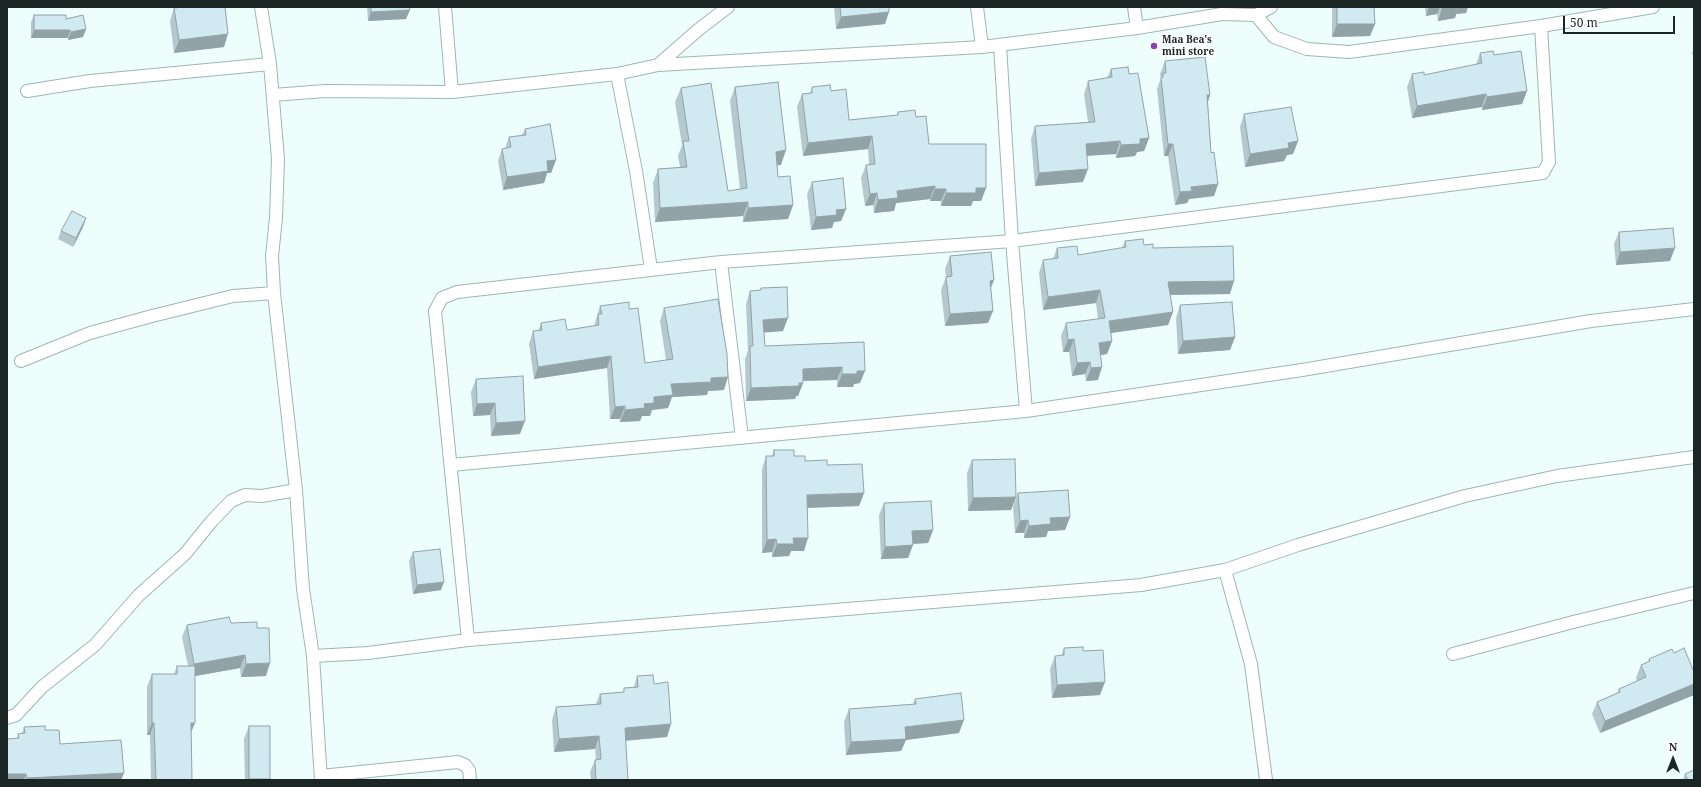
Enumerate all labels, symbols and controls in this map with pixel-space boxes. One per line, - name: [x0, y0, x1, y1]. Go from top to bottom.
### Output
- scale bar: [1565, 8, 1677, 34]
- text: 50 m: [1570, 14, 1598, 31]
- place label: Maa Bea's mini store: [1162, 34, 1214, 58]
- marker: Maa Bea's mini store: [1149, 41, 1159, 51]
- north arrow: [1653, 739, 1693, 779]
- text: N: [1669, 739, 1677, 754]

